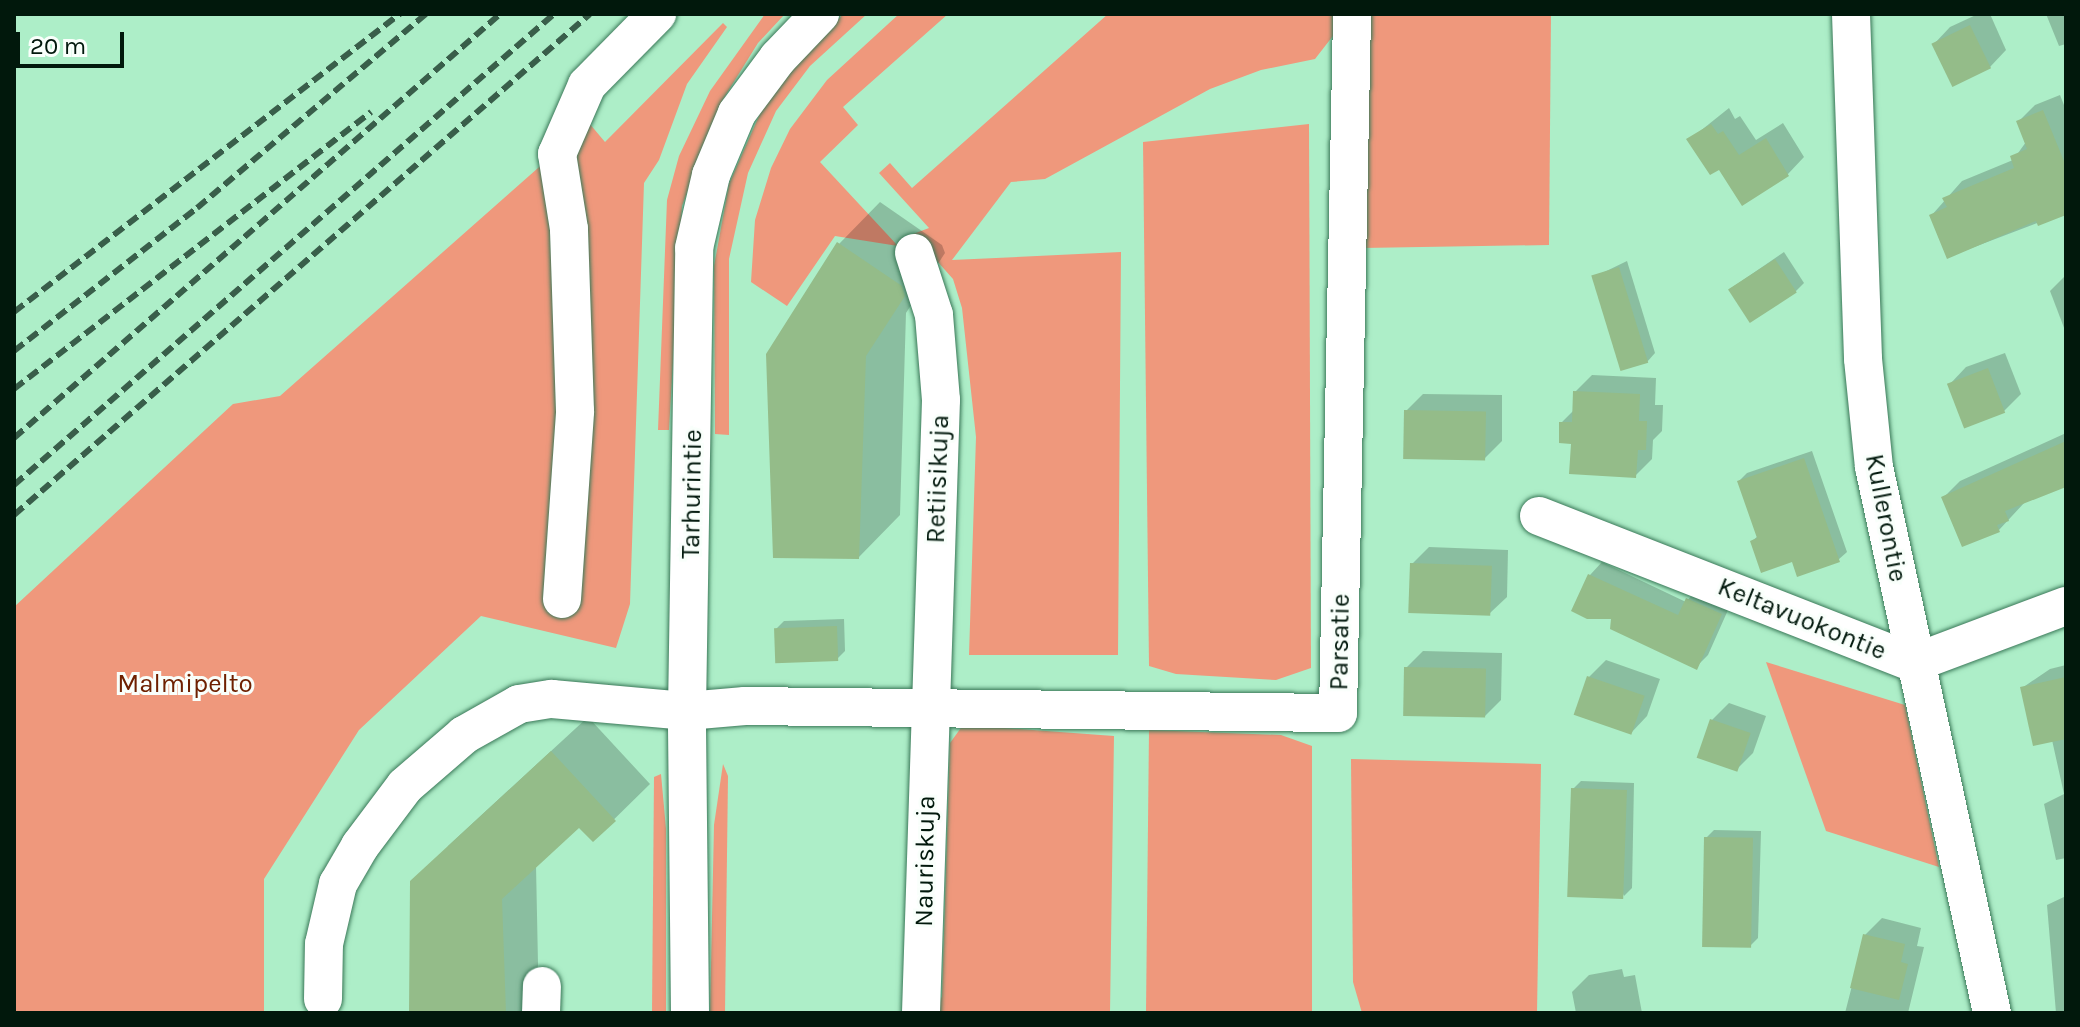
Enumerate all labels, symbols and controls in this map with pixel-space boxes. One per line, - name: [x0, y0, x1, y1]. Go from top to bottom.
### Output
- scale bar: [20, 16, 128, 66]
- text: 20 m: [30, 32, 86, 60]
- street label: Retiisikuja: [920, 414, 956, 544]
- street label: Tarhurintie: [675, 429, 709, 559]
- street label: Kullerontie: [1858, 451, 1914, 585]
- street label: Keltavuokontie: [1713, 571, 1891, 667]
- street label: Parsatie: [1324, 593, 1356, 691]
- park label: Malmipelto: [117, 668, 253, 700]
- street label: Nauriskuja: [908, 795, 942, 927]

